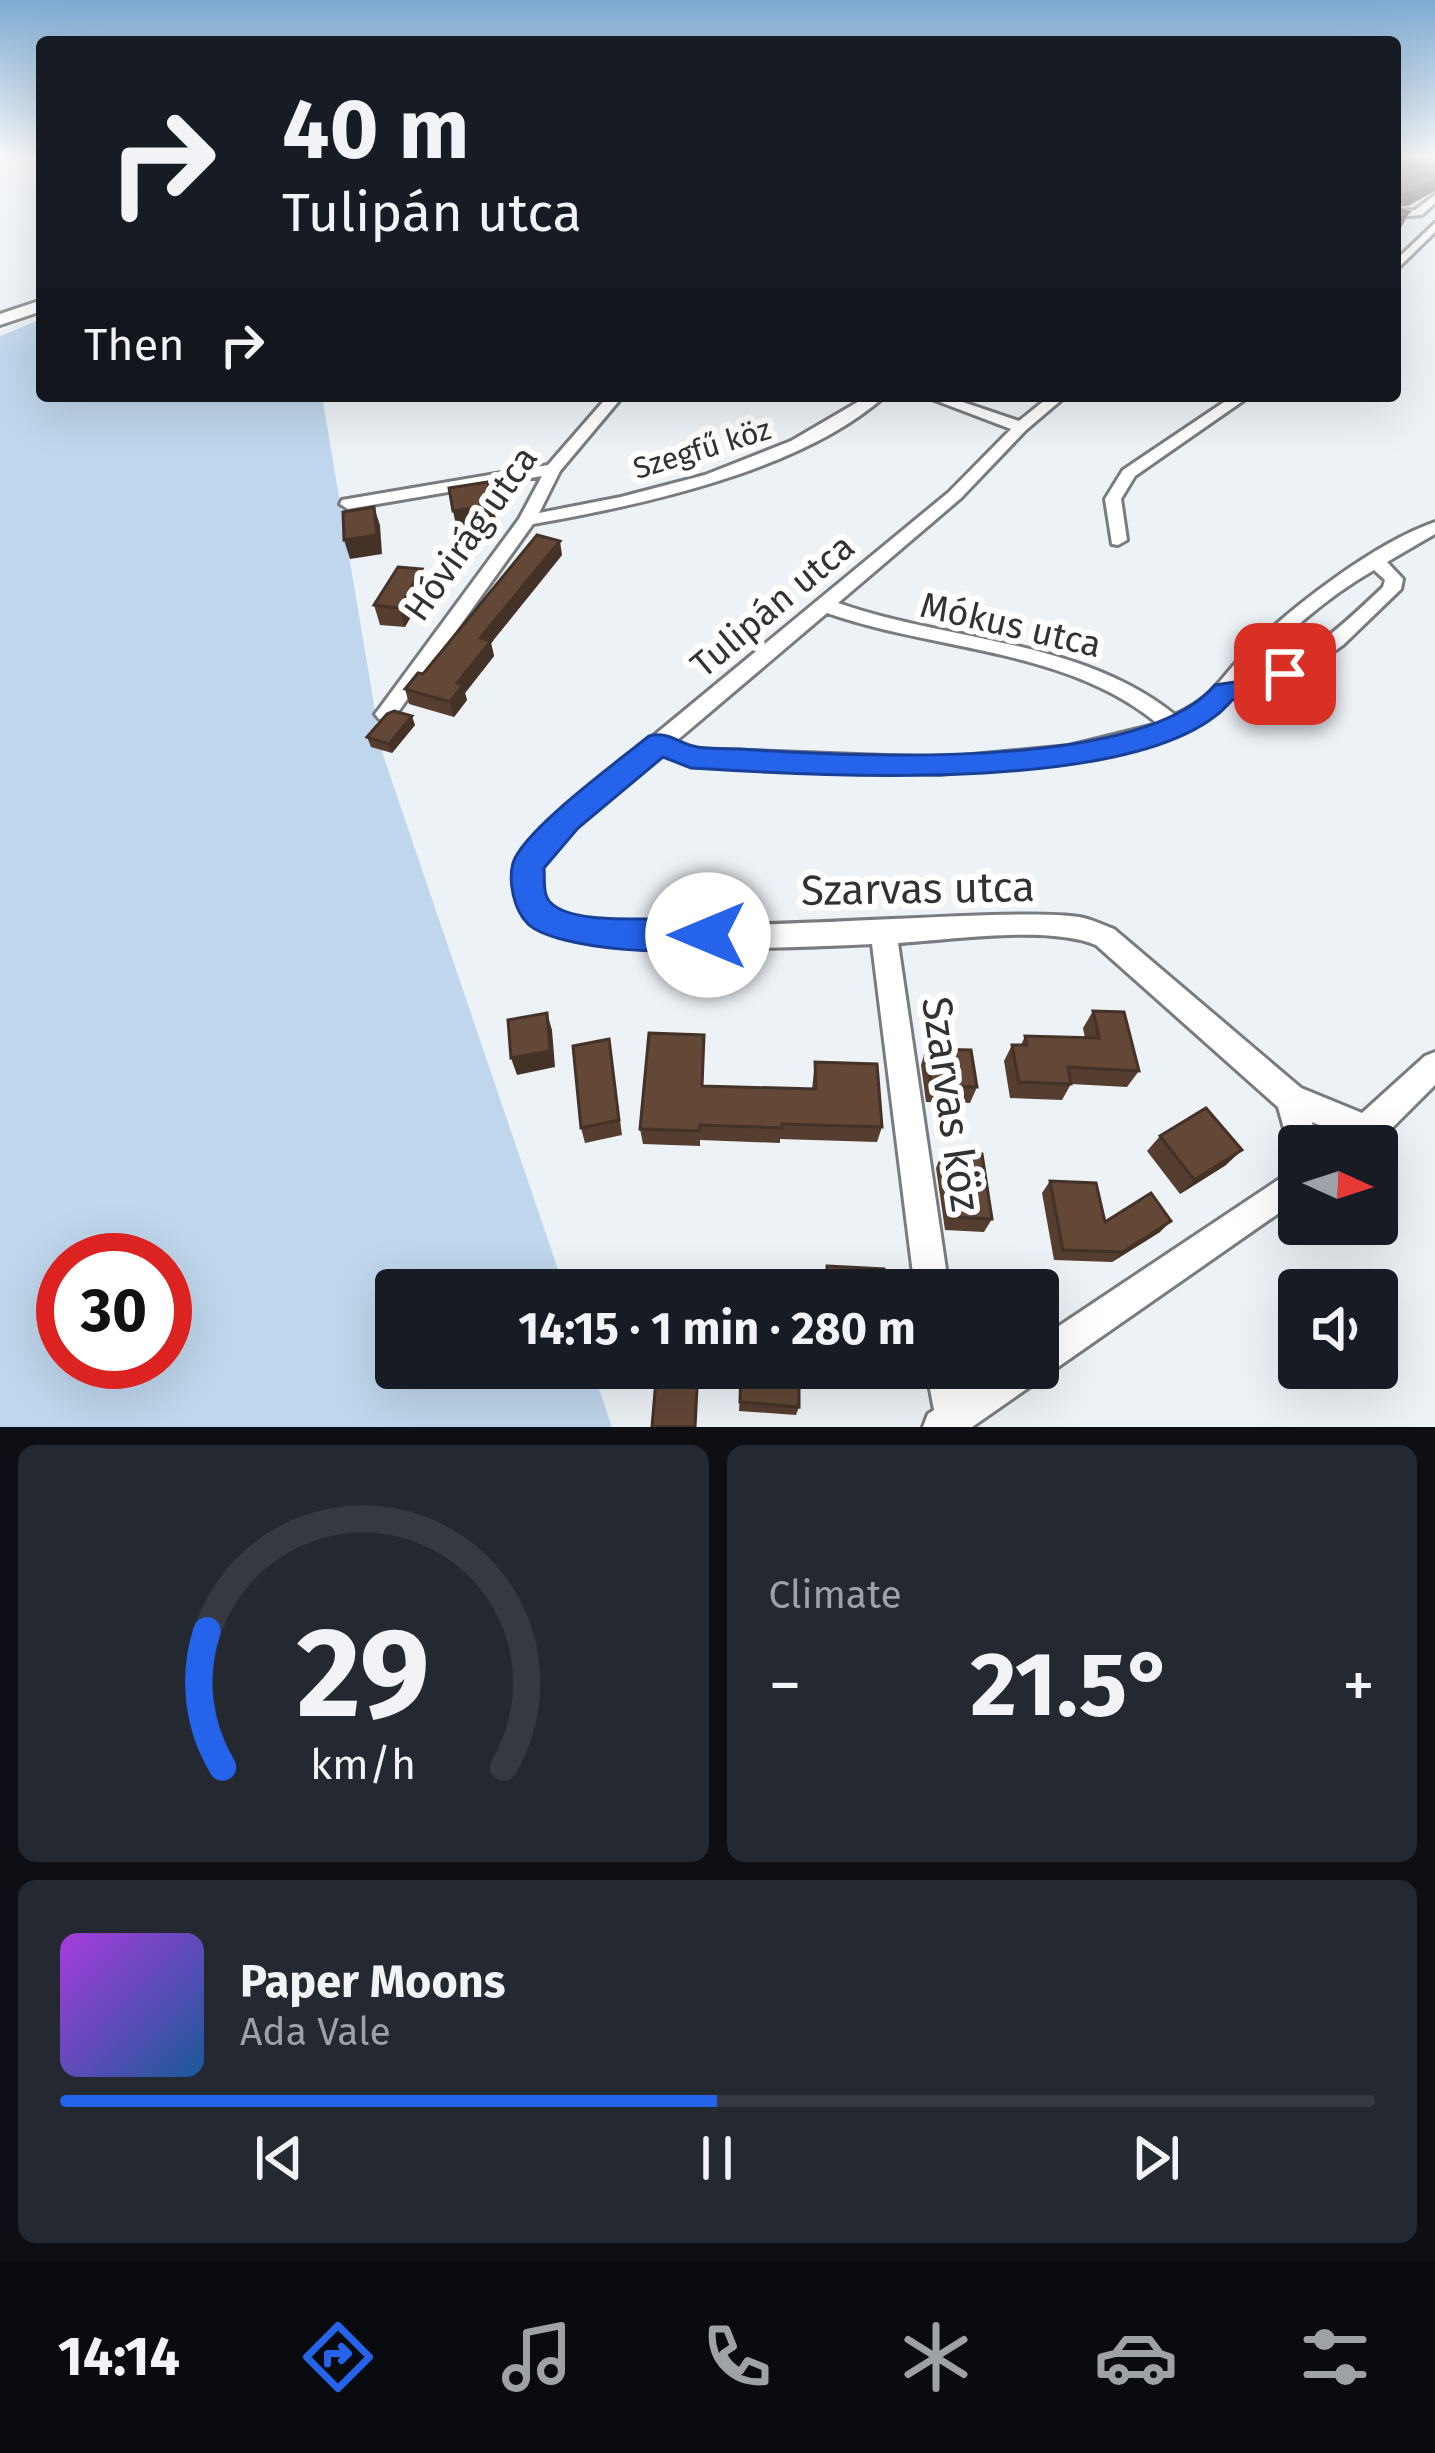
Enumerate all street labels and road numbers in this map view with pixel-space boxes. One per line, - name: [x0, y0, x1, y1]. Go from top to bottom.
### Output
- street label: Szegfű köz: [629, 411, 775, 487]
- street label: Hóvirág utca: [395, 438, 547, 629]
- street label: Tulipán utca: [682, 525, 863, 687]
- street label: Mókus utca: [916, 583, 1106, 667]
- street label: Szarvas utca: [801, 862, 1035, 916]
- street label: Szarvas köz: [911, 994, 991, 1215]

